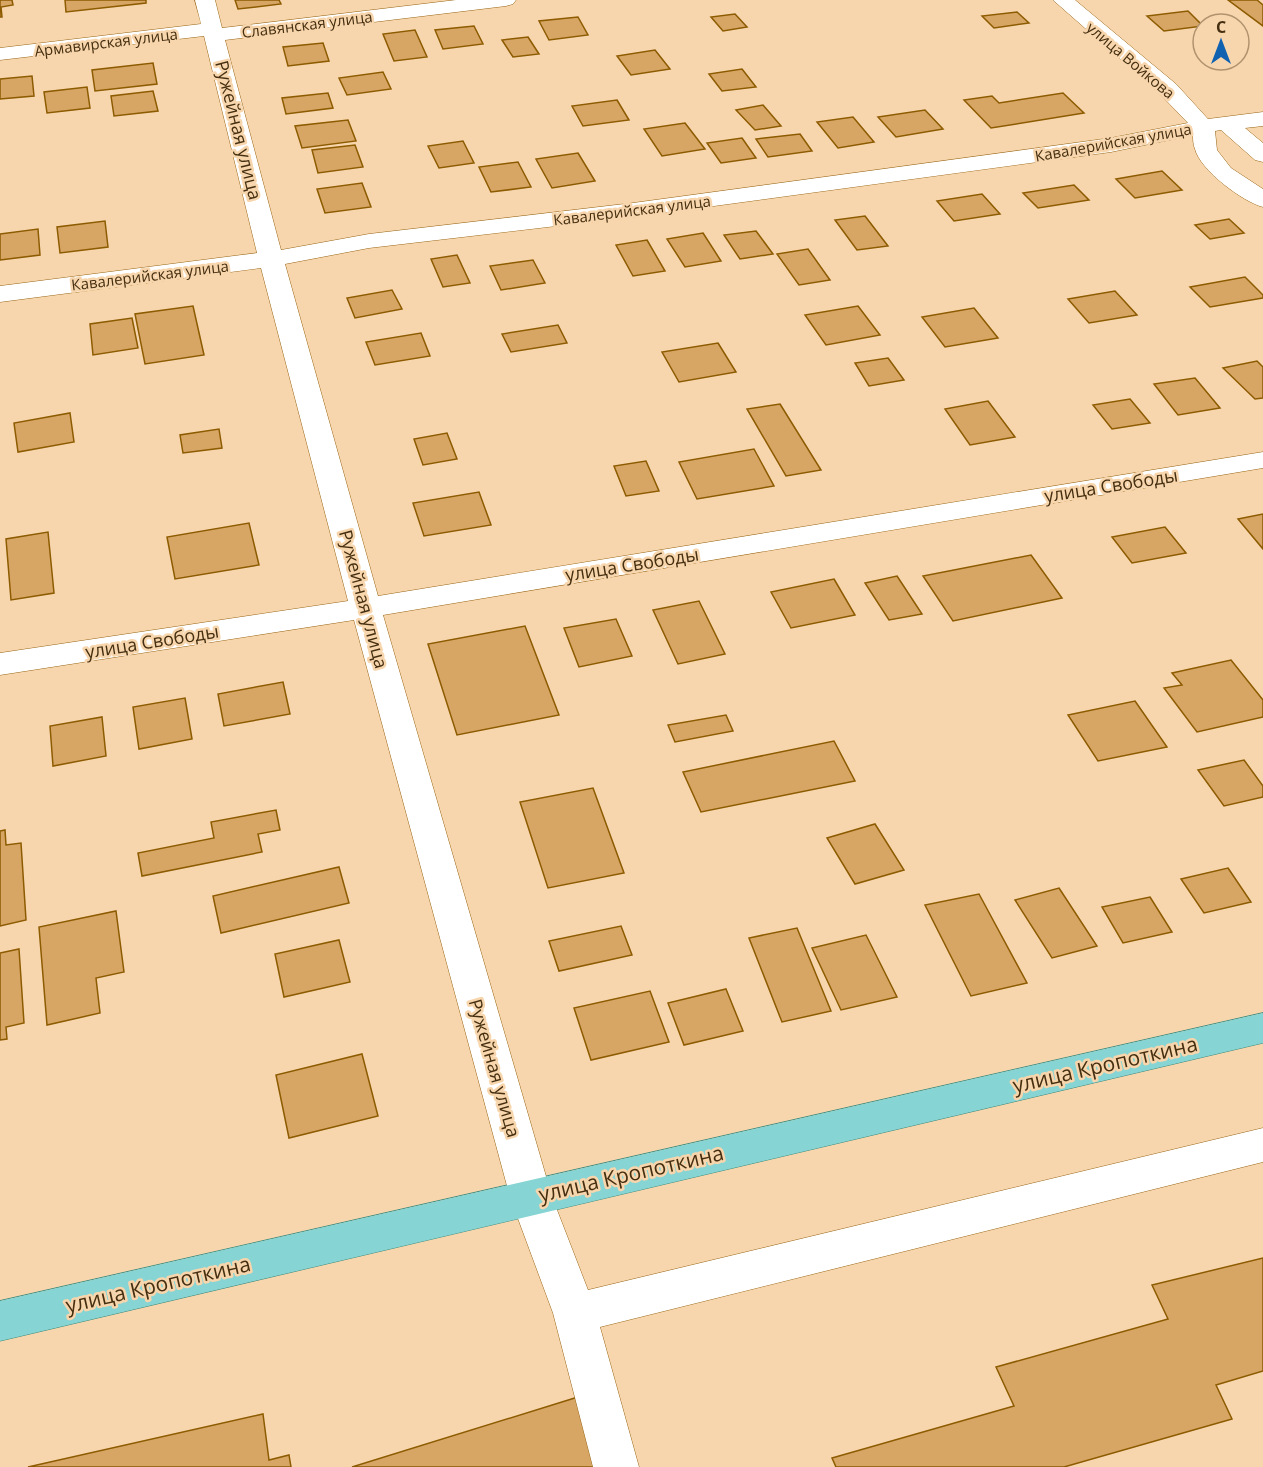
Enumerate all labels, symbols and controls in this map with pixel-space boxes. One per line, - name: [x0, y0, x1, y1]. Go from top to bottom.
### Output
- street label: Славянская улица: [240, 6, 374, 42]
- north arrow: [1191, 12, 1251, 72]
- text: С: [1216, 16, 1226, 38]
- street label: улица Войкова: [1083, 17, 1179, 103]
- street label: Армавирская улица: [33, 23, 179, 61]
- street label: Ружейная улица: [210, 58, 268, 202]
- street label: Кавалерийская улица: [1033, 118, 1193, 166]
- street label: Кавалерийская улица: [552, 190, 712, 230]
- street label: Кавалерийская улица: [70, 255, 230, 295]
- street label: улица Свободы: [1042, 463, 1180, 507]
- street label: Ружейная улица: [334, 527, 394, 671]
- street label: улица Свободы: [563, 542, 701, 586]
- street label: улица Свободы: [83, 619, 221, 663]
- street label: Ружейная улица: [464, 996, 526, 1140]
- street label: улица Кропоткина: [1010, 1029, 1200, 1099]
- street label: улица Кропоткина: [536, 1138, 726, 1208]
- street label: улица Кропоткина: [63, 1249, 253, 1319]

